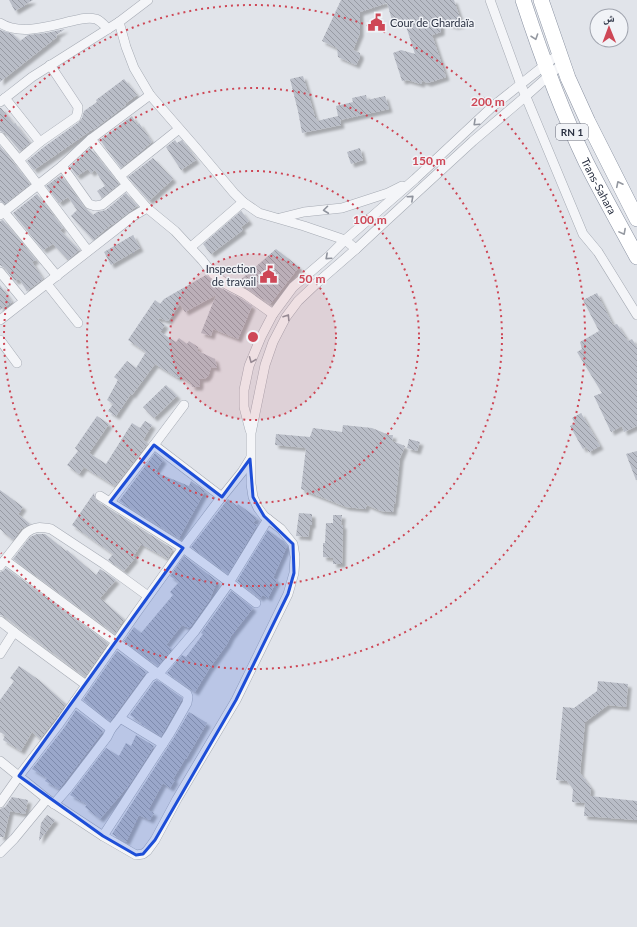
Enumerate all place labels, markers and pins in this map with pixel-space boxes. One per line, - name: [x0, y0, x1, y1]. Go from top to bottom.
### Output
- public building icon: Cour de Ghardaïa: [367, 13, 387, 33]
- place label: Cour de Ghardaïa: [390, 16, 474, 29]
- place label: Inspection de travail: [206, 262, 256, 288]
- public building icon: Inspection de travail: [259, 265, 279, 285]
- centre of rings: [246, 330, 260, 344]

